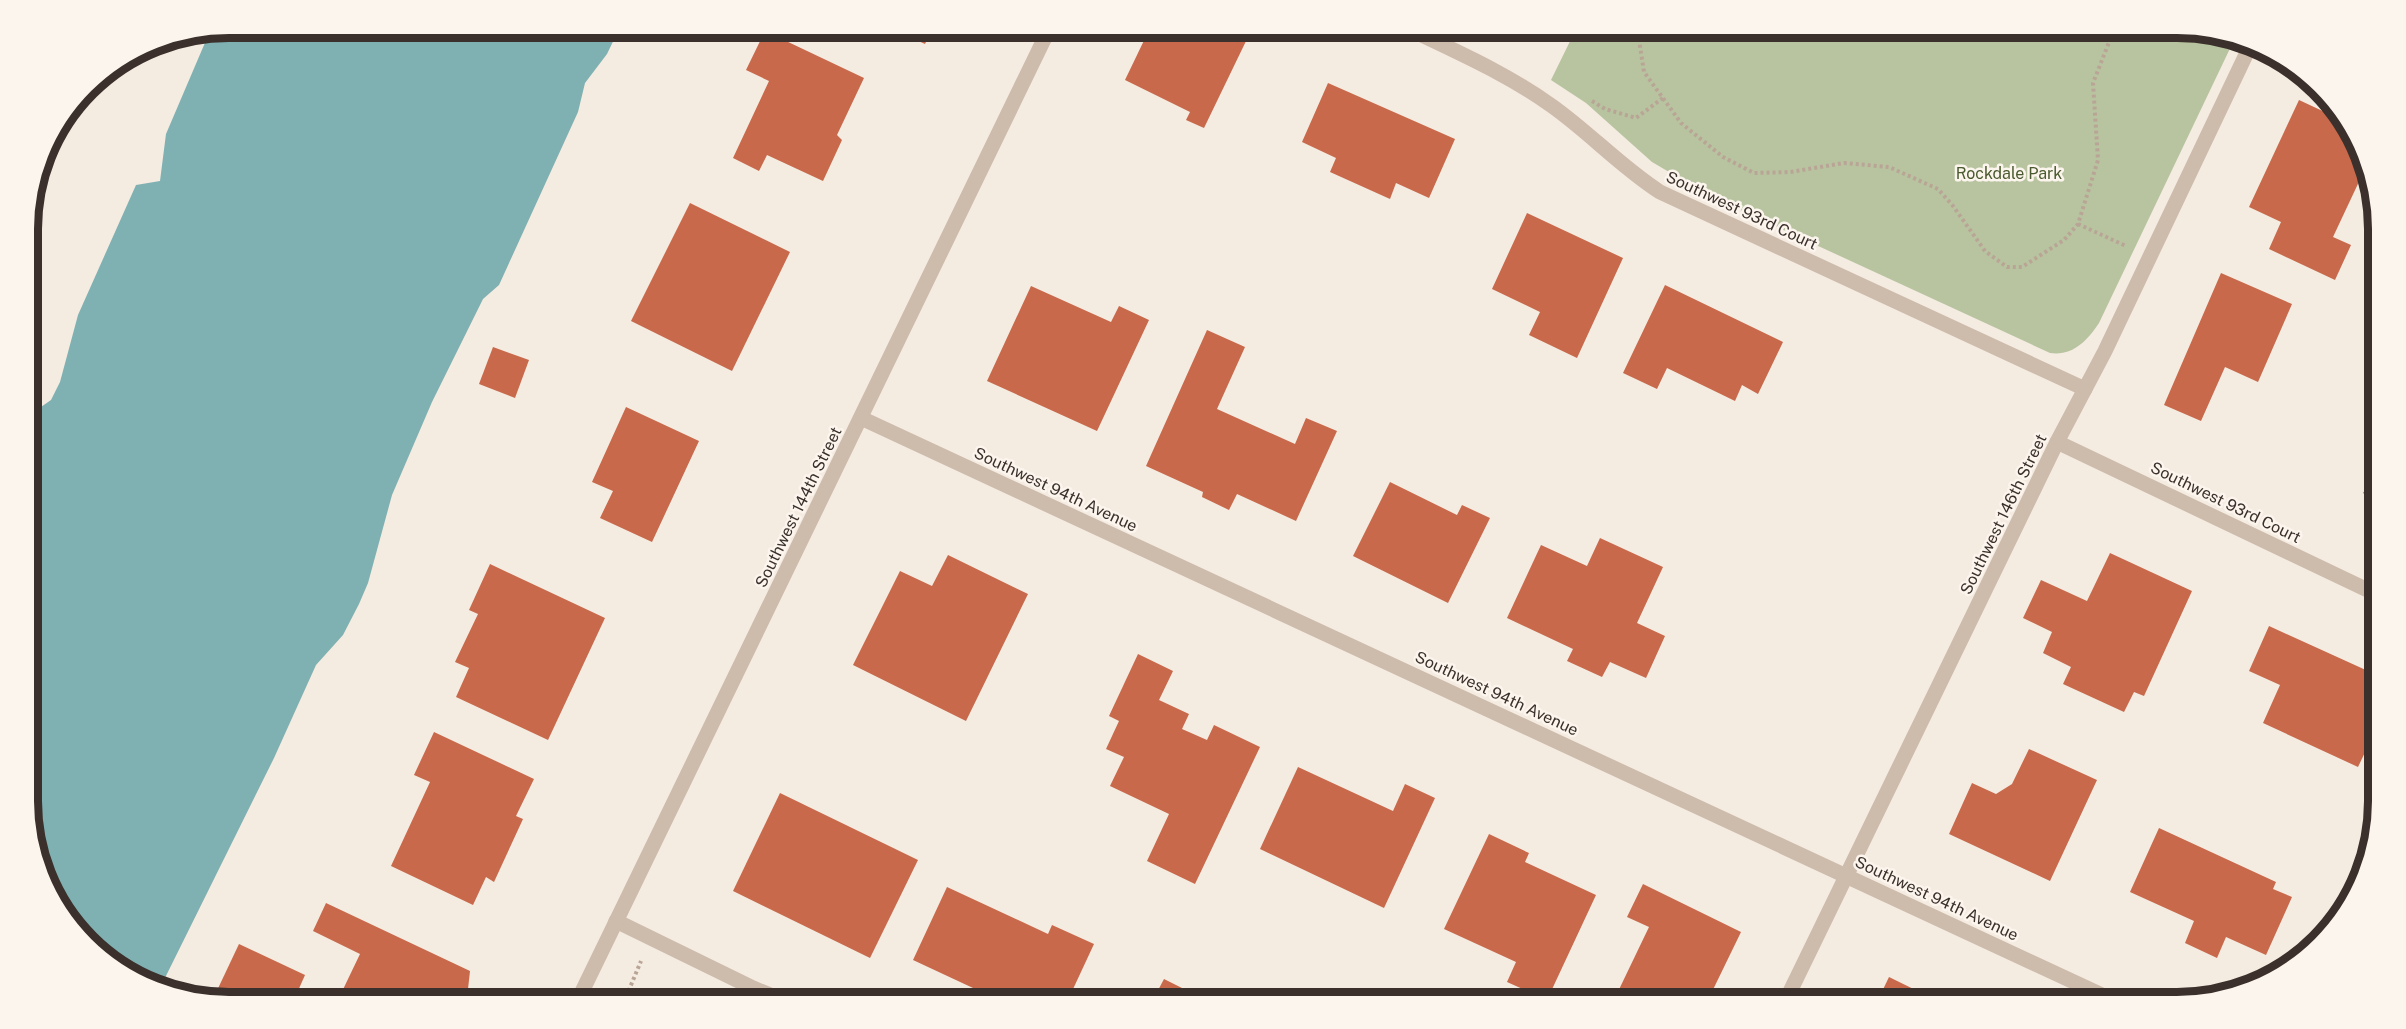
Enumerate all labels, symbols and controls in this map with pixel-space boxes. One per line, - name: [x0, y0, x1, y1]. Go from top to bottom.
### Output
- park label: Rockdale Park: [1956, 164, 2062, 183]
- street label: Southwest 93rd Court: [1663, 167, 1820, 254]
- street label: Southwest 144th Street: [751, 424, 846, 591]
- street label: Southwest 146th Street: [1956, 431, 2051, 598]
- street label: Southwest 94th Avenue: [971, 443, 1140, 536]
- street label: Southwest 93rd Court: [2148, 458, 2304, 547]
- street label: Southwest 94th Avenue: [1412, 647, 1581, 740]
- street label: Southwest 94th Avenue: [1852, 852, 2021, 945]

